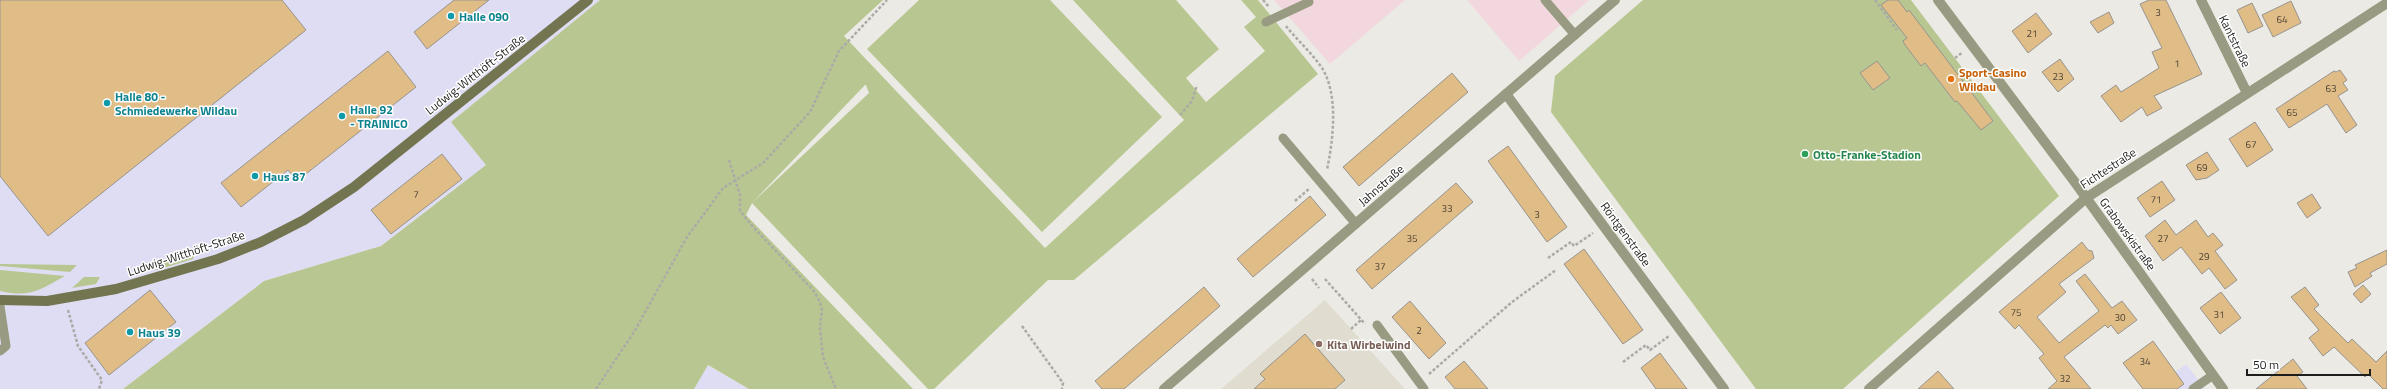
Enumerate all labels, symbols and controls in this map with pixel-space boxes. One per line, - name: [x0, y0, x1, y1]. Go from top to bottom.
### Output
- house number: 3: [2155, 5, 2161, 20]
- place label: Halle 090: [459, 7, 509, 26]
- marker: Halle 090: [446, 11, 456, 21]
- street label: Kantstraße: [2214, 12, 2256, 70]
- house number: 64: [2276, 12, 2288, 27]
- house number: 21: [2026, 26, 2038, 41]
- street label: Ludwig-Witthöft-Straße: [421, 29, 529, 119]
- house number: 1: [2174, 56, 2180, 71]
- place label: Sport-Casino Wildau: [1959, 63, 2027, 96]
- house number: 23: [2052, 69, 2064, 84]
- marker: Sport-Casino Wildau: [1946, 74, 1956, 84]
- house number: 63: [2325, 81, 2337, 96]
- place label: Halle 80 - Schmiedewerke Wildau: [115, 87, 237, 120]
- marker: Halle 80 - Schmiedewerke Wildau: [102, 98, 112, 108]
- place label: Halle 92 - TRAINICO: [350, 100, 408, 133]
- house number: 65: [2286, 105, 2298, 120]
- marker: Halle 92 - TRAINICO: [337, 111, 347, 121]
- house number: 67: [2245, 137, 2257, 152]
- street label: Fichtestraße: [2076, 143, 2140, 193]
- place label: Otto-Franke-Stadion: [1813, 145, 1921, 164]
- marker: Otto-Franke-Stadion: [1800, 149, 1810, 159]
- street label: Jahnstraße: [1354, 160, 1408, 210]
- house number: 69: [2196, 160, 2208, 175]
- place label: Haus 87: [263, 167, 306, 186]
- marker: Haus 87: [250, 171, 260, 181]
- house number: 7: [413, 187, 419, 202]
- house number: 71: [2150, 192, 2162, 207]
- street label: Grabowskistraße: [2095, 194, 2161, 274]
- street label: Röntgenstraße: [1596, 198, 1656, 270]
- house number: 33: [1441, 201, 1453, 216]
- house number: 3: [1534, 207, 1540, 222]
- street label: Ludwig-Witthöft-Straße: [125, 225, 247, 281]
- house number: 35: [1406, 231, 1418, 246]
- house number: 27: [2157, 231, 2169, 246]
- house number: 29: [2198, 249, 2210, 264]
- house number: 37: [1374, 259, 1386, 274]
- house number: 75: [2010, 305, 2022, 320]
- house number: 31: [2213, 307, 2225, 322]
- house number: 30: [2114, 310, 2126, 325]
- place label: Haus 39: [138, 323, 181, 342]
- house number: 2: [1416, 323, 1422, 338]
- marker: Haus 39: [125, 327, 135, 337]
- place label: Kita Wirbelwind: [1327, 335, 1411, 354]
- marker: Kita Wirbelwind: [1314, 339, 1324, 349]
- scale bar: [2247, 351, 2370, 377]
- house number: 34: [2139, 354, 2151, 369]
- text: 50 m: [2253, 355, 2279, 374]
- house number: 32: [2059, 371, 2071, 386]

